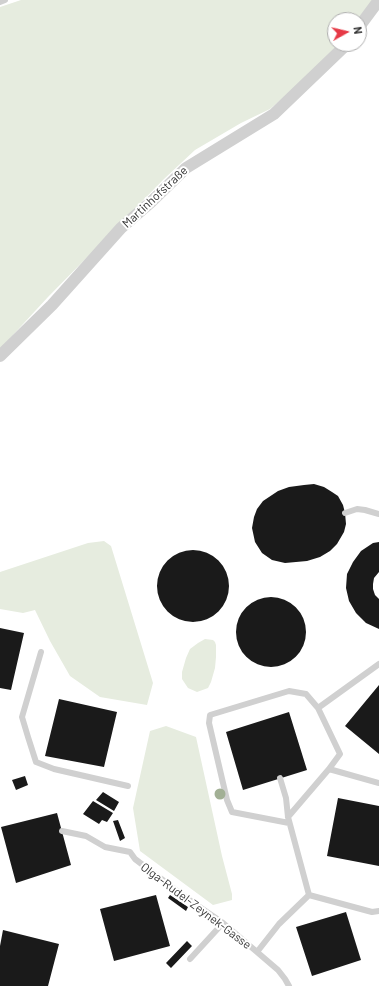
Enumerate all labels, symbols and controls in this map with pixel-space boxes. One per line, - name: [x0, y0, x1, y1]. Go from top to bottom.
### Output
- north arrow: [327, 12, 367, 52]
- text: N: [351, 26, 365, 35]
- street label: Martinhofstraße: [119, 163, 191, 231]
- street label: Olga-Rudel-Zeynek-Gasse: [138, 860, 254, 952]

